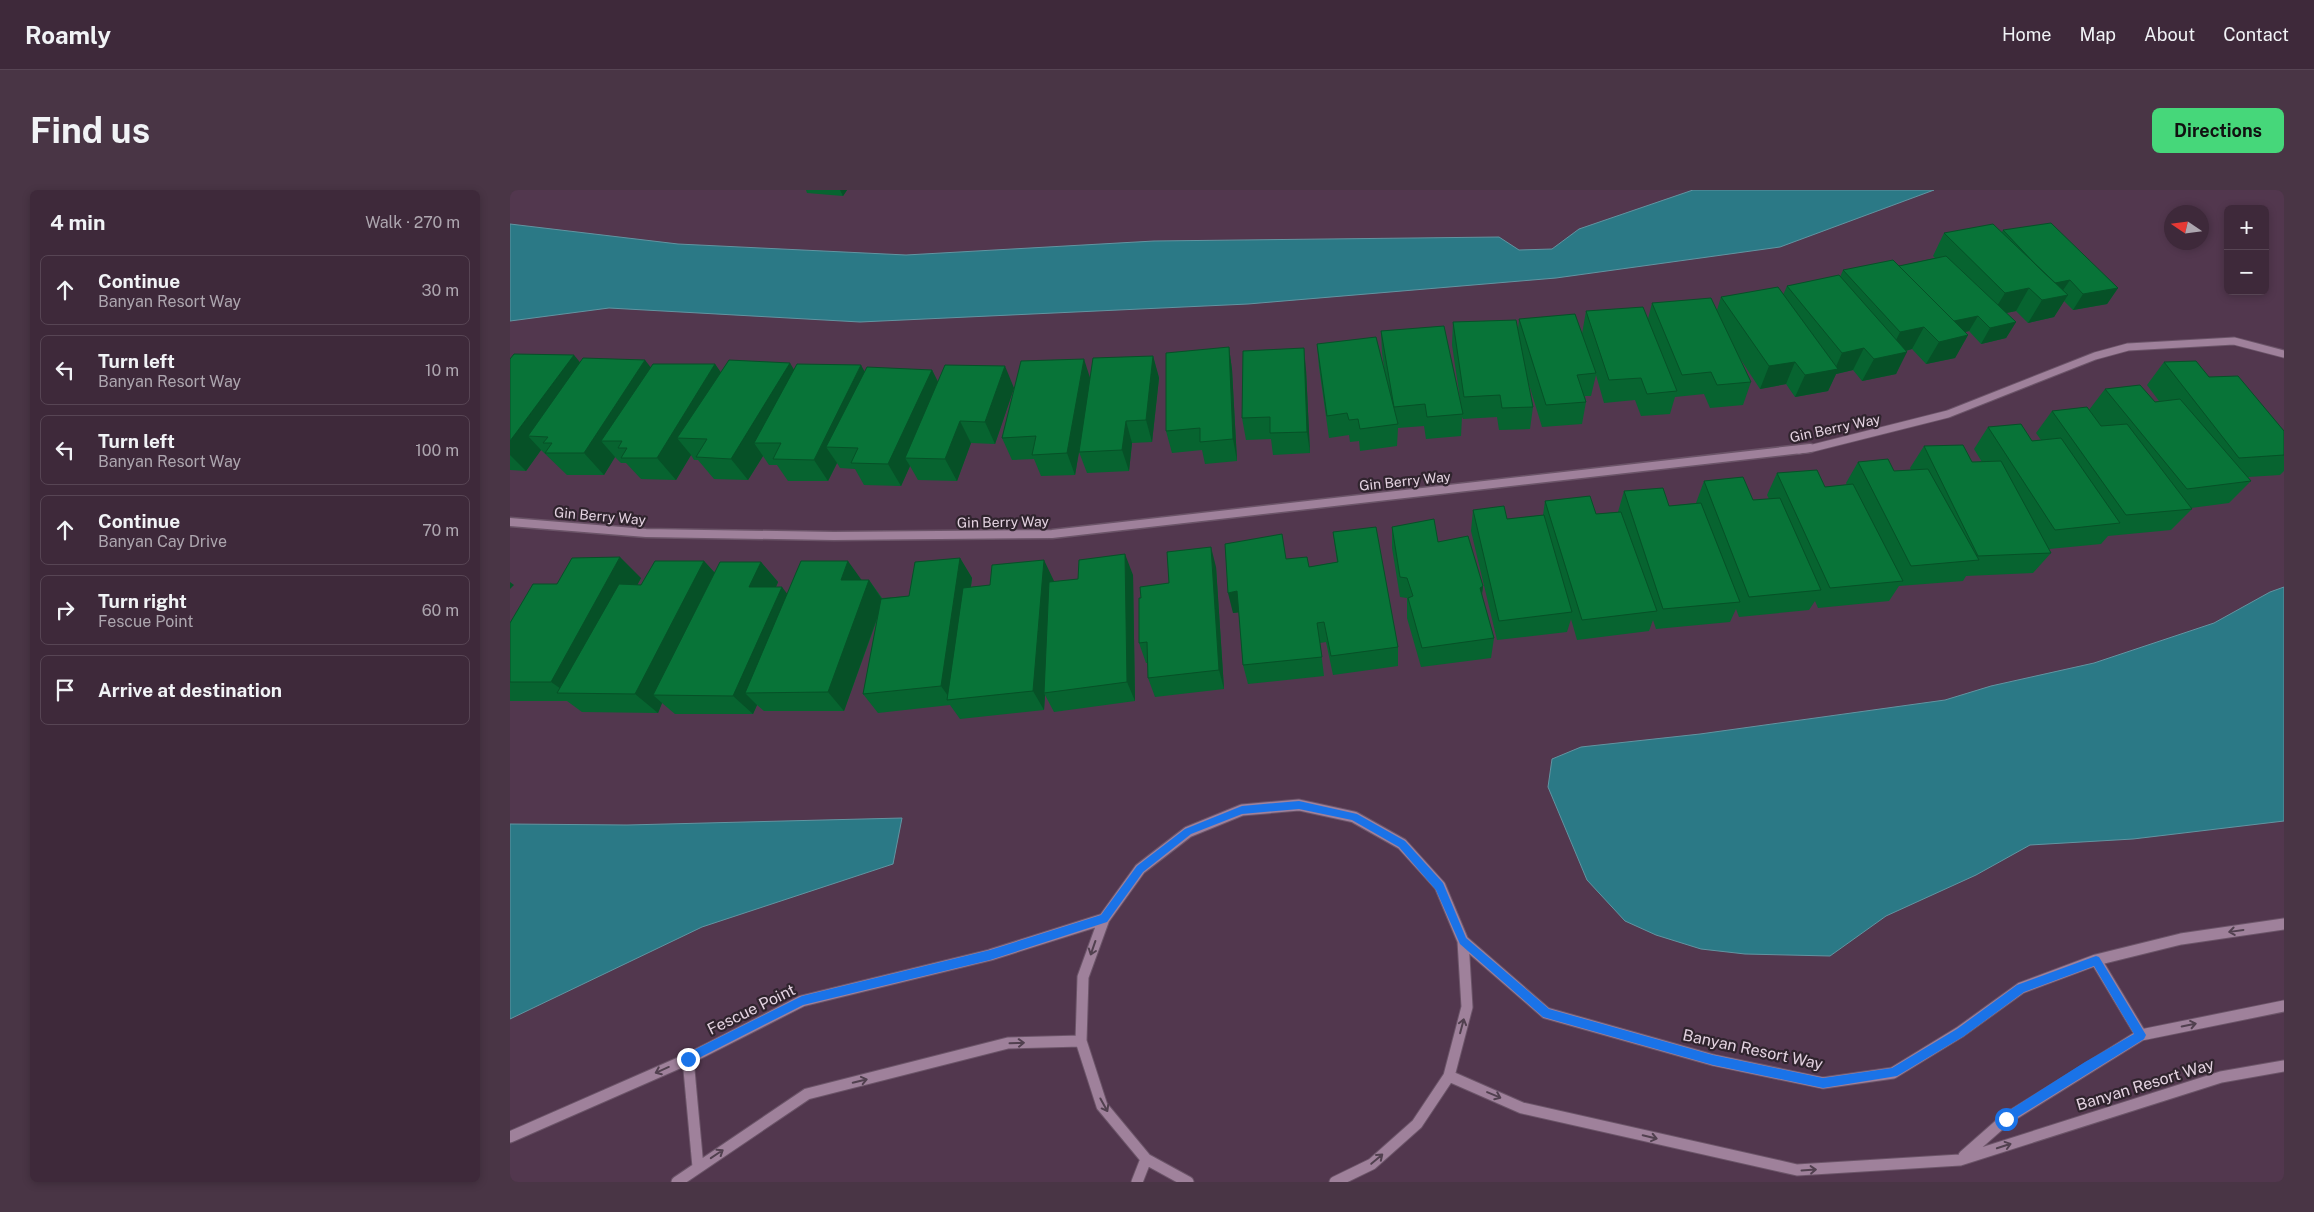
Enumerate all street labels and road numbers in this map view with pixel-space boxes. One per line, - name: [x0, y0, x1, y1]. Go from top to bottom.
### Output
- street label: Gin Berry Way: [1788, 410, 1882, 445]
- street label: Gin Berry Way: [1358, 468, 1452, 494]
- street label: Gin Berry Way: [553, 504, 647, 528]
- street label: Gin Berry Way: [957, 513, 1050, 531]
- street label: Fescue Point: [704, 980, 798, 1039]
- street label: Banyan Resort Way: [1681, 1025, 1825, 1074]
- street label: Banyan Resort Way: [2074, 1054, 2217, 1114]

